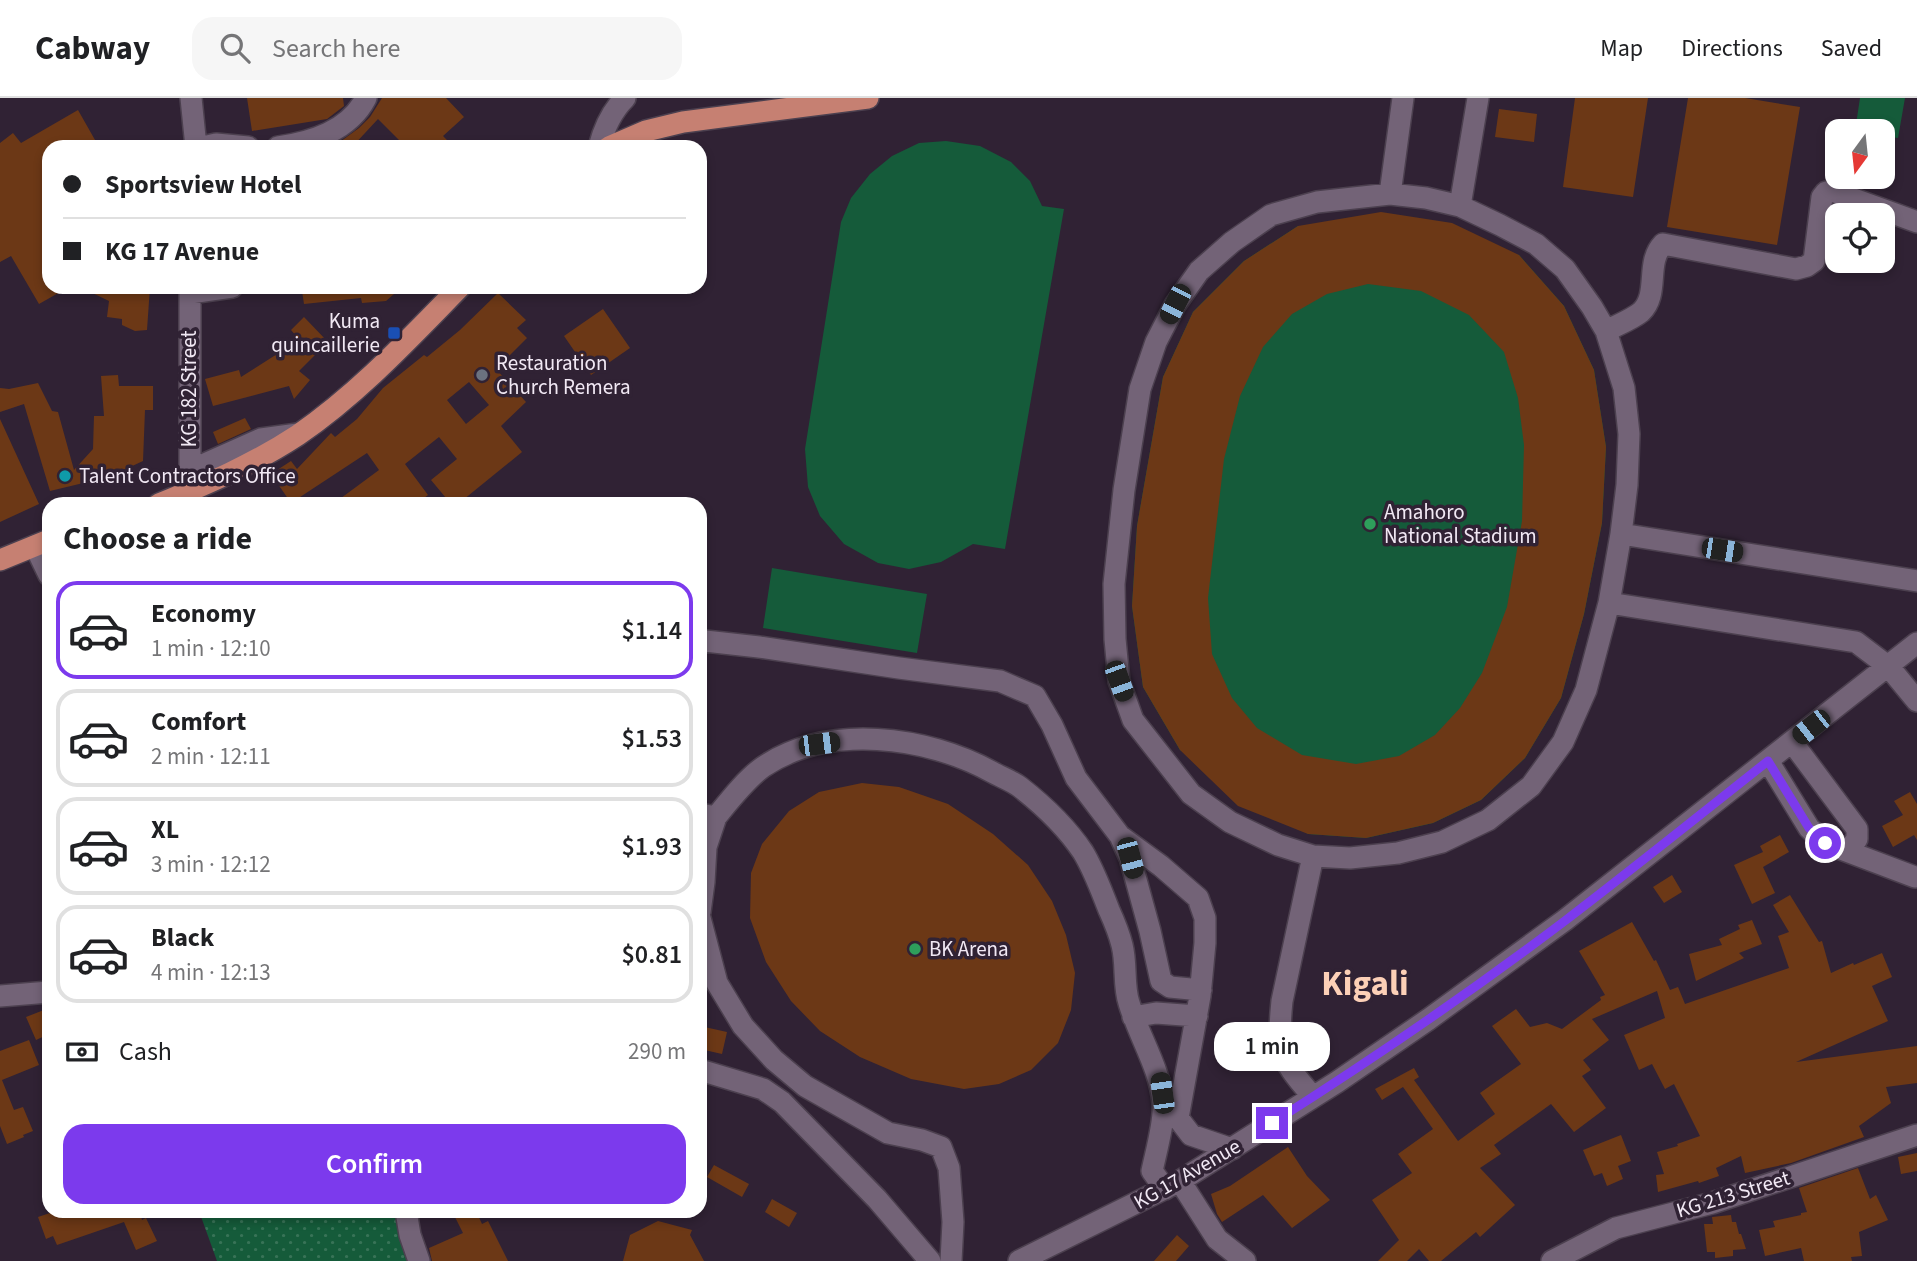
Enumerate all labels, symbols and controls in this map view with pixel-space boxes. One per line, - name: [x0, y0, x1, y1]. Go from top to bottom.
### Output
- search box: [192, 17, 682, 80]
- text: Cabway: [35, 25, 150, 72]
- icon: search: [216, 29, 254, 67]
- text: Search here: [272, 30, 400, 67]
- text: Map: [1600, 31, 1643, 66]
- text: Directions: [1681, 31, 1783, 66]
- text: Saved: [1821, 31, 1882, 66]
- north arrow: [1825, 119, 1895, 189]
- map controls: [1825, 119, 1895, 273]
- text: Sportsview Hotel: [105, 166, 301, 203]
- button: locate: [1825, 203, 1895, 273]
- text: KG 17 Avenue: [105, 233, 259, 270]
- car: [1157, 281, 1194, 327]
- place label: Kuma quincaillerie: [271, 306, 380, 360]
- marker: Kuma quincaillerie: [386, 325, 402, 341]
- street label: KG 182 Street: [174, 330, 204, 448]
- place label: Restauration Church Remera: [496, 348, 630, 402]
- marker: Restauration Church Remera: [474, 367, 490, 383]
- place label: Talent Contractors Office: [79, 461, 296, 491]
- marker: Talent Contractors Office: [57, 468, 73, 484]
- place label: Amahoro National Stadium: [1384, 497, 1537, 551]
- text: Choose a ride: [63, 516, 252, 562]
- marker: Amahoro National Stadium: [1362, 516, 1378, 532]
- car: [1700, 536, 1745, 564]
- text: Economy: [151, 595, 256, 632]
- icon: car: [67, 599, 130, 662]
- text: $1.14: [621, 612, 682, 649]
- text: 1 min · 12:10: [151, 632, 271, 665]
- car: [1102, 658, 1137, 704]
- text: Comfort: [151, 703, 246, 740]
- car: [1788, 706, 1835, 748]
- icon: car: [67, 707, 130, 770]
- text: $1.53: [621, 720, 682, 757]
- car: [797, 731, 842, 757]
- text: 2 min · 12:11: [151, 740, 271, 773]
- text: XL: [151, 811, 179, 848]
- icon: car: [67, 815, 130, 878]
- route start: [1809, 827, 1841, 859]
- text: $1.93: [621, 828, 682, 865]
- car: [1115, 835, 1146, 881]
- text: 3 min · 12:12: [151, 848, 271, 881]
- text: Black: [151, 919, 214, 956]
- icon: car: [67, 923, 130, 986]
- place label: BK Arena: [929, 934, 1009, 964]
- text: $0.81: [621, 936, 682, 973]
- marker: BK Arena: [907, 941, 923, 957]
- text: 4 min · 12:13: [151, 956, 271, 989]
- district label: Kigali: [1321, 959, 1409, 1009]
- callout: 1 min: [1214, 1021, 1330, 1070]
- text: 1 min: [1245, 1030, 1299, 1063]
- icon: cash: [63, 1033, 101, 1071]
- text: Cash: [119, 1033, 172, 1070]
- text: 290 m: [628, 1035, 686, 1068]
- car: [1149, 1071, 1176, 1115]
- route end: [1256, 1107, 1288, 1139]
- button: Confirm: [63, 1124, 686, 1204]
- street label: KG 17 Avenue: [1128, 1131, 1246, 1217]
- street label: KG 213 Street: [1673, 1163, 1793, 1225]

